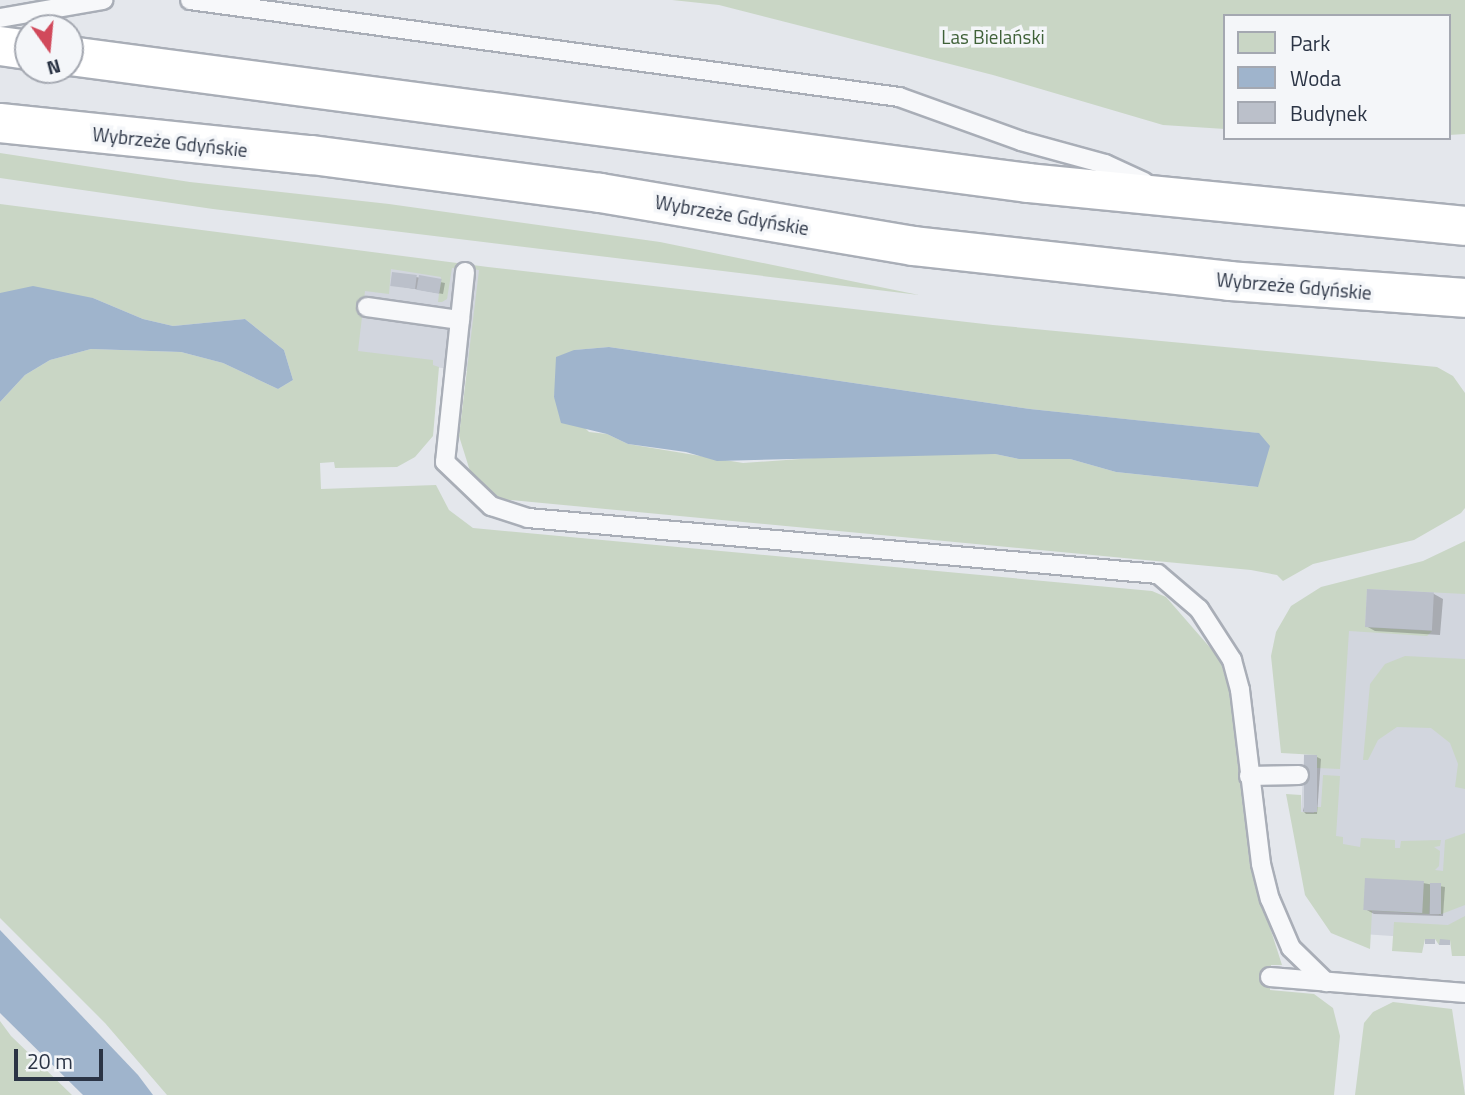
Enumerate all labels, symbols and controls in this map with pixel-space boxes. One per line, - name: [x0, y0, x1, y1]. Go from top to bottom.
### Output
- north arrow: [14, 14, 84, 84]
- legend: [1224, 14, 1451, 140]
- park label: Las Bielański: [941, 26, 1045, 48]
- text: Park: [1290, 27, 1330, 59]
- text: N: [44, 52, 64, 84]
- text: Woda: [1290, 62, 1341, 94]
- text: Budynek: [1290, 97, 1367, 129]
- street label: Wybrzeże Gdyńskie: [91, 123, 249, 161]
- street label: Wybrzeże Gdyńskie: [653, 190, 811, 240]
- street label: Wybrzeże Gdyńskie: [1215, 268, 1373, 304]
- scale bar: [18, 1036, 107, 1080]
- text: 20 m: [27, 1045, 73, 1077]

